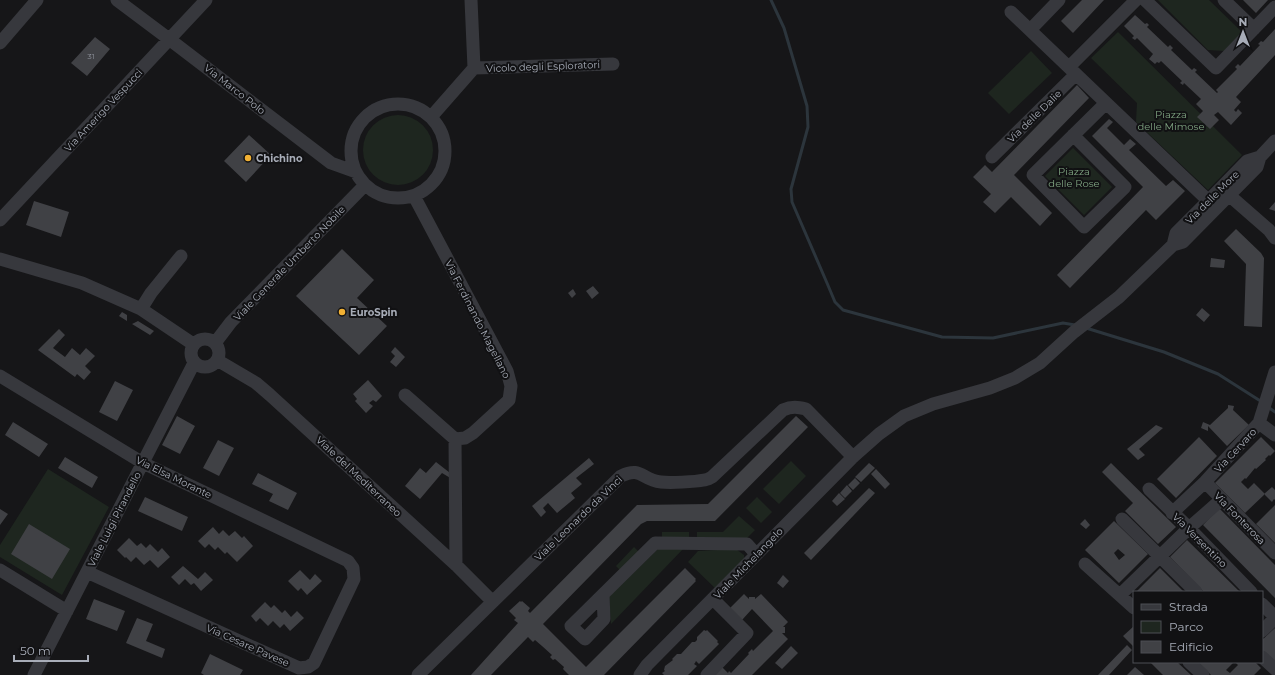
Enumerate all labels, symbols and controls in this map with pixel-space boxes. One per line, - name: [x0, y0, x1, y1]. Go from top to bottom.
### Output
- north arrow: [1223, 12, 1263, 52]
- text: N: [1239, 15, 1247, 29]
- house number: 31: [87, 51, 95, 61]
- street label: Vicolo degli Esploratori: [486, 58, 600, 75]
- street label: Via Marco Polo: [202, 61, 268, 117]
- street label: Via Amerigo Vespucci: [61, 66, 145, 155]
- street label: Via delle Dalie: [1004, 87, 1064, 146]
- park label: Piazza delle Mimose: [1138, 108, 1204, 133]
- place label: Chichino: [256, 152, 303, 165]
- marker: Chichino: [243, 153, 253, 163]
- park label: Piazza delle Rose: [1048, 165, 1100, 190]
- street label: Via delle More: [1183, 168, 1242, 227]
- street label: Viale Generale Umberto Nobile: [231, 203, 348, 324]
- street label: Via Ferdinando Magellano: [442, 258, 513, 381]
- place label: EuroSpin: [350, 306, 398, 319]
- marker: EuroSpin: [337, 307, 347, 317]
- street label: Via Cervaro: [1211, 425, 1259, 475]
- street label: Viale del Mediterraneo: [313, 433, 404, 519]
- street label: Via Elsa Morante: [134, 453, 214, 501]
- street label: Viale Luigi Pirandello: [85, 470, 144, 569]
- street label: Viale Leonardo da Vinci: [532, 473, 625, 564]
- street label: Via Fonterosa: [1211, 489, 1268, 547]
- street label: Via Versentino: [1170, 510, 1230, 570]
- street label: Viale Michelangelo: [711, 525, 786, 602]
- legend: [1133, 591, 1263, 663]
- text: Strada: [1169, 599, 1208, 614]
- text: Parco: [1169, 619, 1203, 634]
- street label: Via Cesare Pavese: [204, 621, 291, 670]
- scale bar: [14, 637, 88, 663]
- text: Edificio: [1169, 639, 1213, 654]
- text: 50 m: [20, 643, 51, 658]

